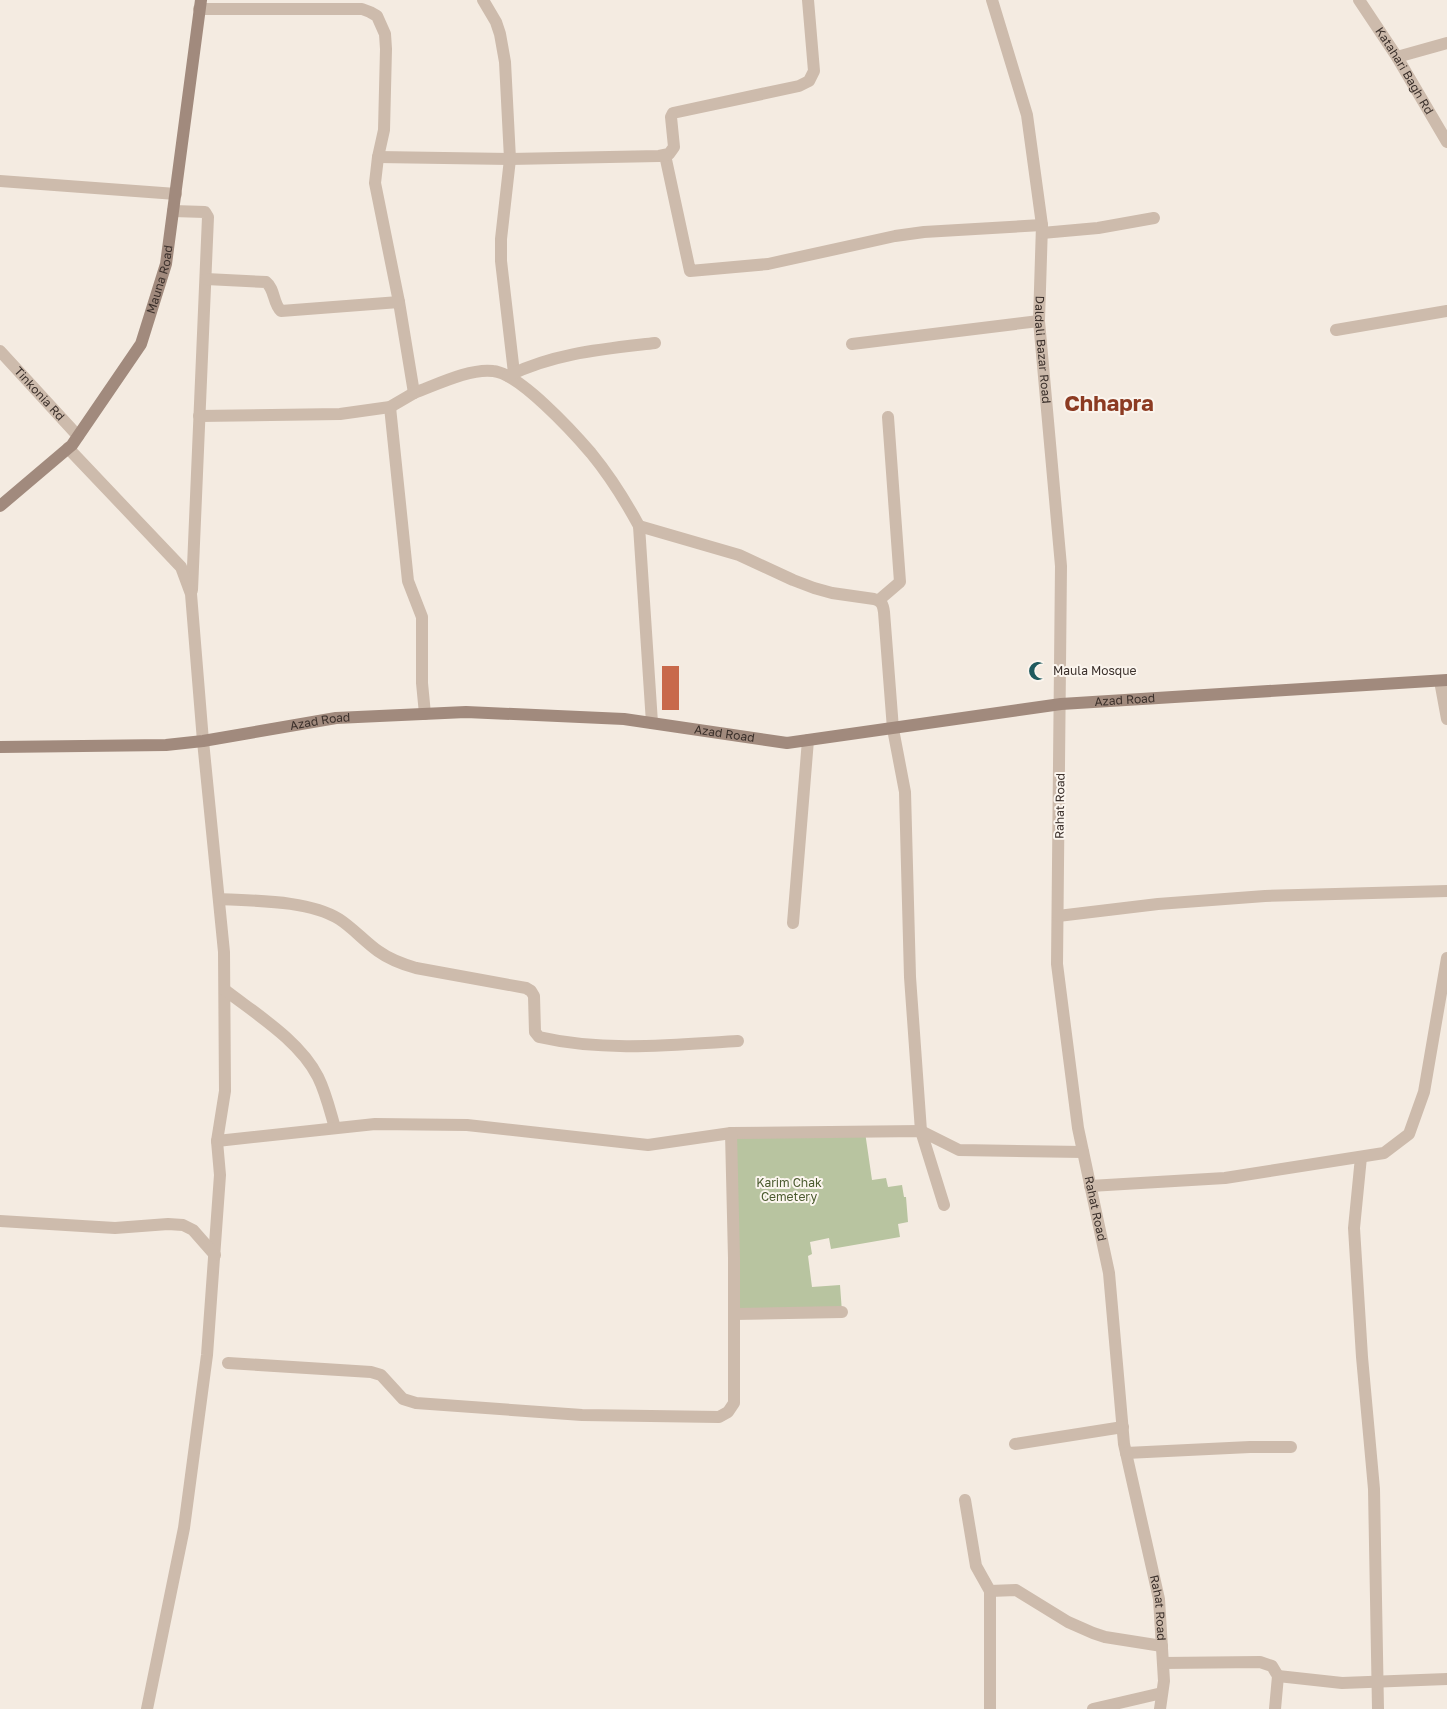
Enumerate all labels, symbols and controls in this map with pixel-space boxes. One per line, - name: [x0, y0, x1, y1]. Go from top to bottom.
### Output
- street label: Katahari Bagh Rd: [1372, 24, 1437, 117]
- street label: Mauna Road: [143, 244, 175, 316]
- street label: Daldali Bazar Road: [1032, 296, 1054, 404]
- street label: Tinkonia Rd: [11, 363, 68, 423]
- district label: Chhapra: [1064, 389, 1154, 416]
- mosque icon: Maula Mosque: [1027, 660, 1049, 682]
- place label: Maula Mosque: [1053, 663, 1137, 678]
- street label: Azad Road: [1094, 690, 1156, 709]
- street label: Azad Road: [289, 709, 351, 733]
- street label: Azad Road: [693, 721, 756, 745]
- street label: Rahat Road: [1051, 773, 1068, 839]
- park label: Karim Chak Cemetery: [756, 1175, 822, 1204]
- street label: Rahat Road: [1081, 1175, 1110, 1242]
- street label: Rahat Road: [1147, 1573, 1170, 1641]

